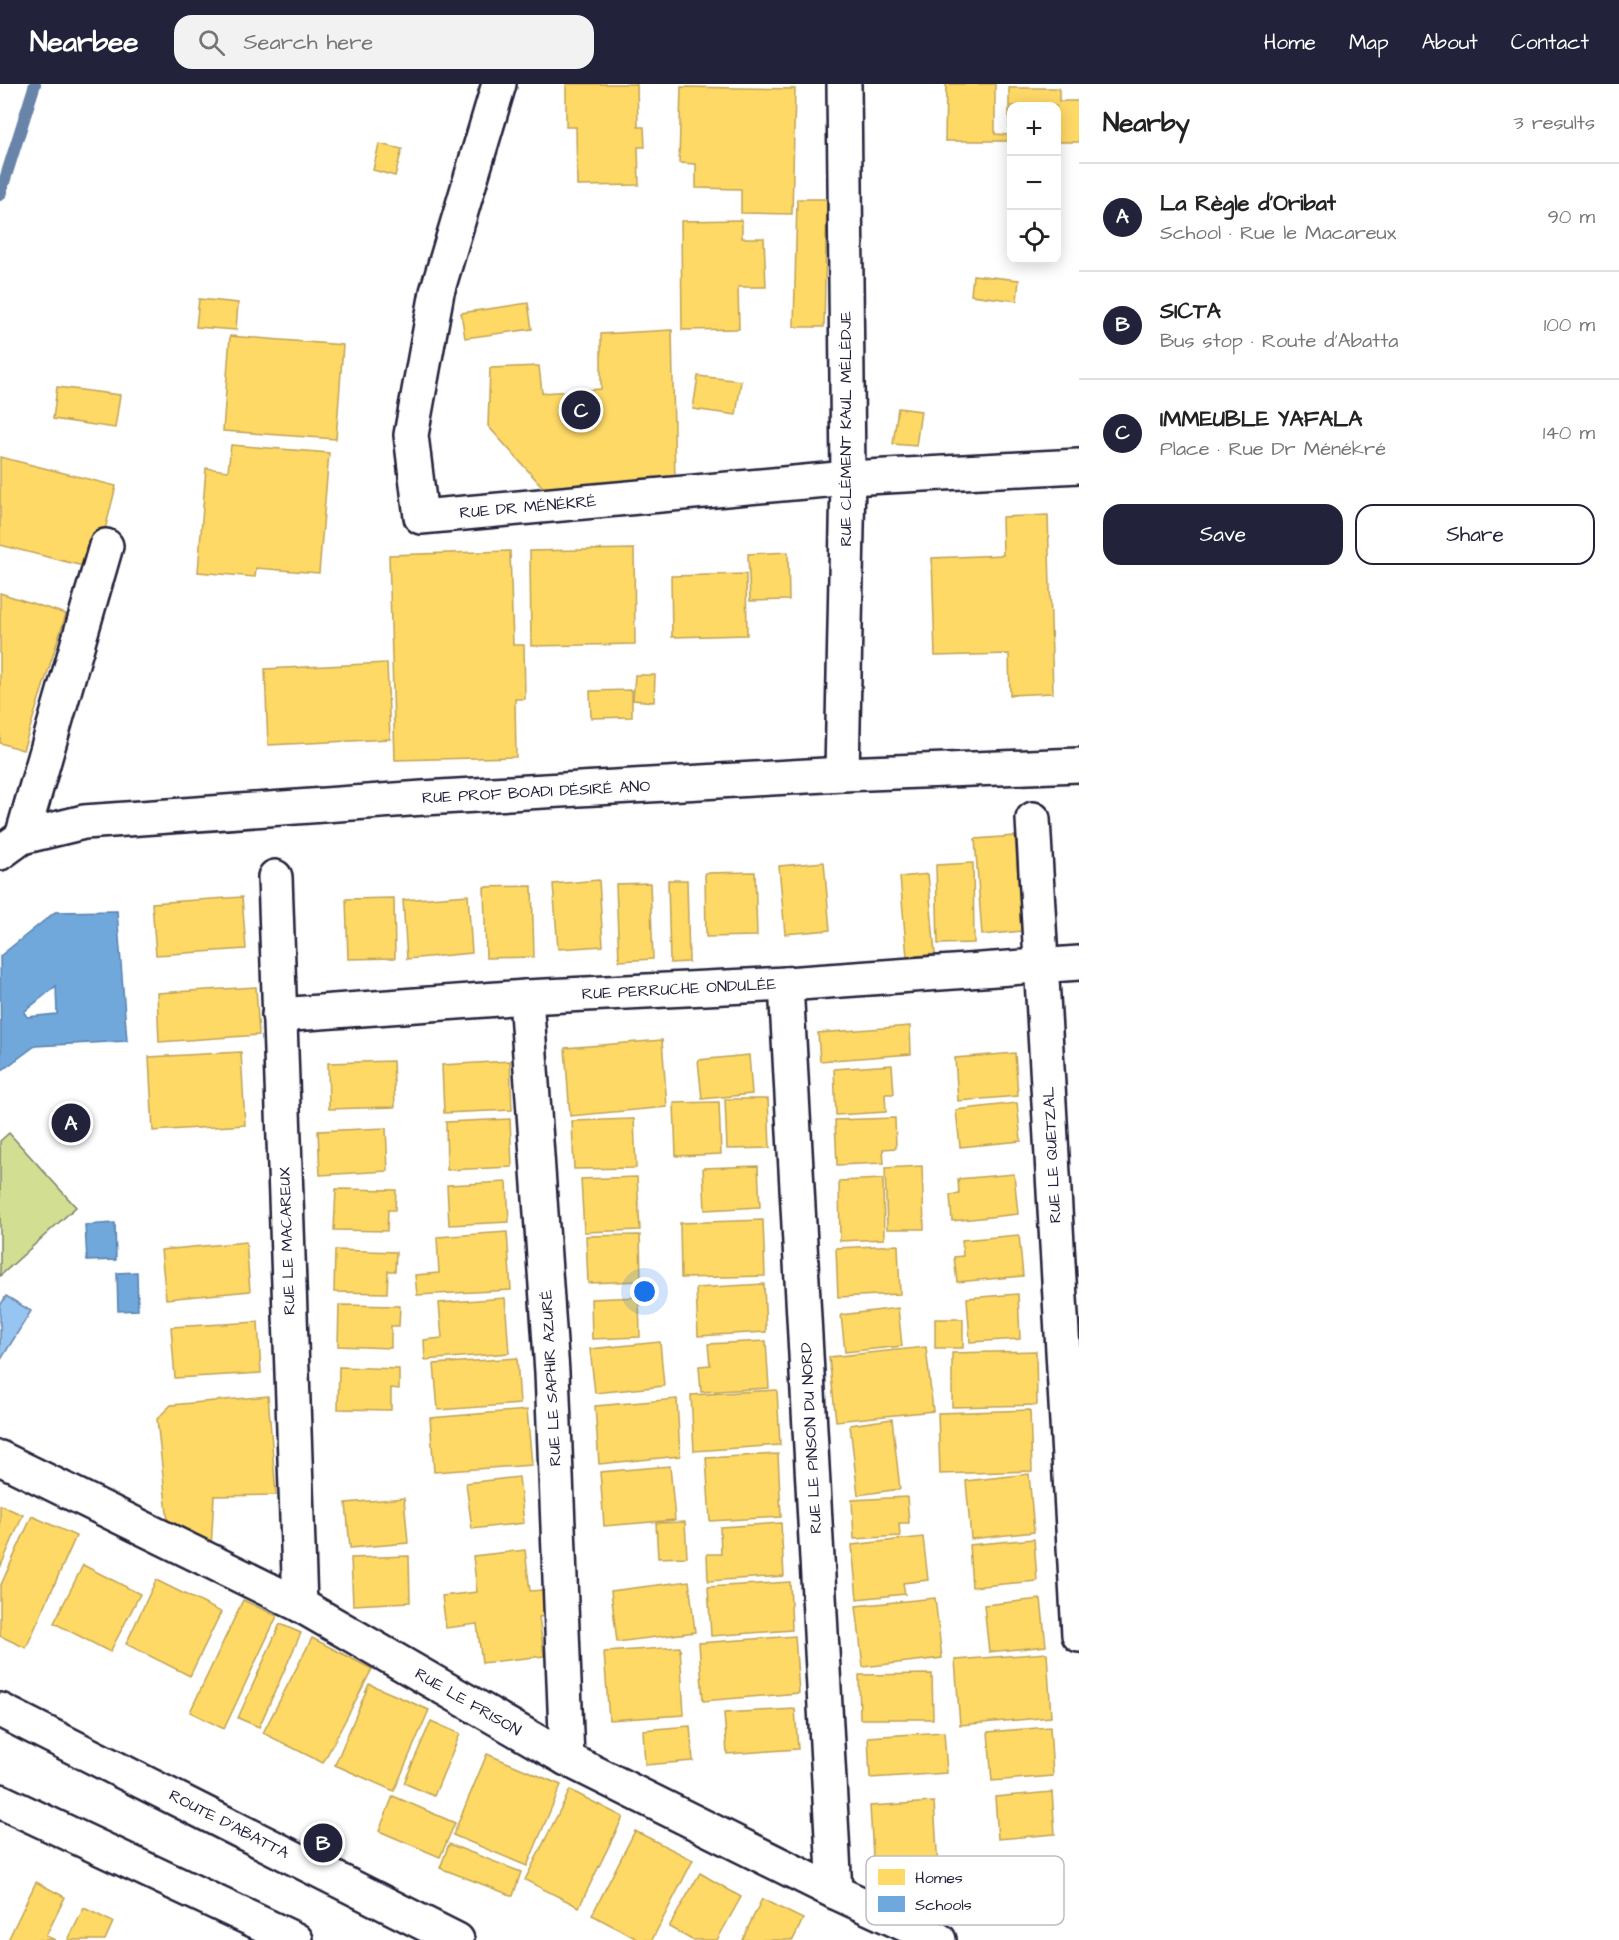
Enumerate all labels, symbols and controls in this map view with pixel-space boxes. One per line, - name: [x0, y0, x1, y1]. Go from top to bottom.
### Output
- search box: [174, 15, 594, 69]
- text: Nearbee: [30, 23, 138, 62]
- icon: search: [195, 26, 228, 59]
- text: Search here: [243, 27, 373, 58]
- text: Home: [1264, 28, 1316, 57]
- text: Map: [1349, 28, 1389, 57]
- text: About: [1422, 28, 1478, 57]
- text: Contact: [1511, 28, 1589, 57]
- map controls: [1007, 102, 1061, 264]
- button: +: [1007, 102, 1061, 156]
- text: Nearby: [1103, 105, 1190, 141]
- text: 3 results: [1513, 109, 1595, 137]
- button: −: [1007, 156, 1061, 210]
- text: La Règle d'Oribat: [1160, 188, 1336, 219]
- text: A: [1116, 203, 1129, 231]
- text: 90 m: [1547, 203, 1595, 231]
- button: locate: [1007, 210, 1061, 264]
- text: School · Rue le Macareux: [1160, 219, 1396, 247]
- text: SICTA: [1160, 296, 1221, 327]
- street label: RUE CLÉMENT KAUL MÉLÈDJE: [835, 311, 857, 547]
- text: B: [1115, 311, 1130, 339]
- text: 100 m: [1544, 311, 1595, 339]
- text: Bus stop · Route d'Abatta: [1160, 327, 1398, 355]
- pin: C: [562, 388, 600, 432]
- text: IMMEUBLE YAFALA: [1160, 404, 1362, 435]
- text: C: [1115, 419, 1130, 447]
- text: 140 m: [1543, 419, 1595, 447]
- text: Place · Rue Dr Ménékré: [1160, 435, 1386, 463]
- street label: RUE DR MÉNÉKRÉ: [459, 490, 598, 524]
- button: Save: [1103, 504, 1343, 565]
- button: Share: [1355, 504, 1595, 565]
- street label: RUE PROF BOADI DÉSIRÉ ANO: [421, 775, 651, 809]
- street label: RUE PERRUCHE ONDULÉE: [581, 973, 777, 1005]
- street label: RUE LE QUETZAL: [1037, 1086, 1067, 1224]
- pin: A: [52, 1100, 90, 1146]
- street label: RUE LE MACAREUX: [273, 1166, 301, 1315]
- your location: [630, 1277, 659, 1306]
- street label: RUE LE SAPHIR AZURÉ: [535, 1289, 567, 1467]
- street label: RUE LE PINSON DU NORD: [795, 1342, 827, 1534]
- street label: RUE LE FRISON: [411, 1663, 525, 1741]
- street label: ROUTE D'ABATTA: [165, 1784, 293, 1864]
- pin: B: [304, 1820, 342, 1866]
- legend: [866, 1856, 1064, 1925]
- text: Homes: [915, 1867, 963, 1889]
- text: Schools: [915, 1894, 972, 1916]

